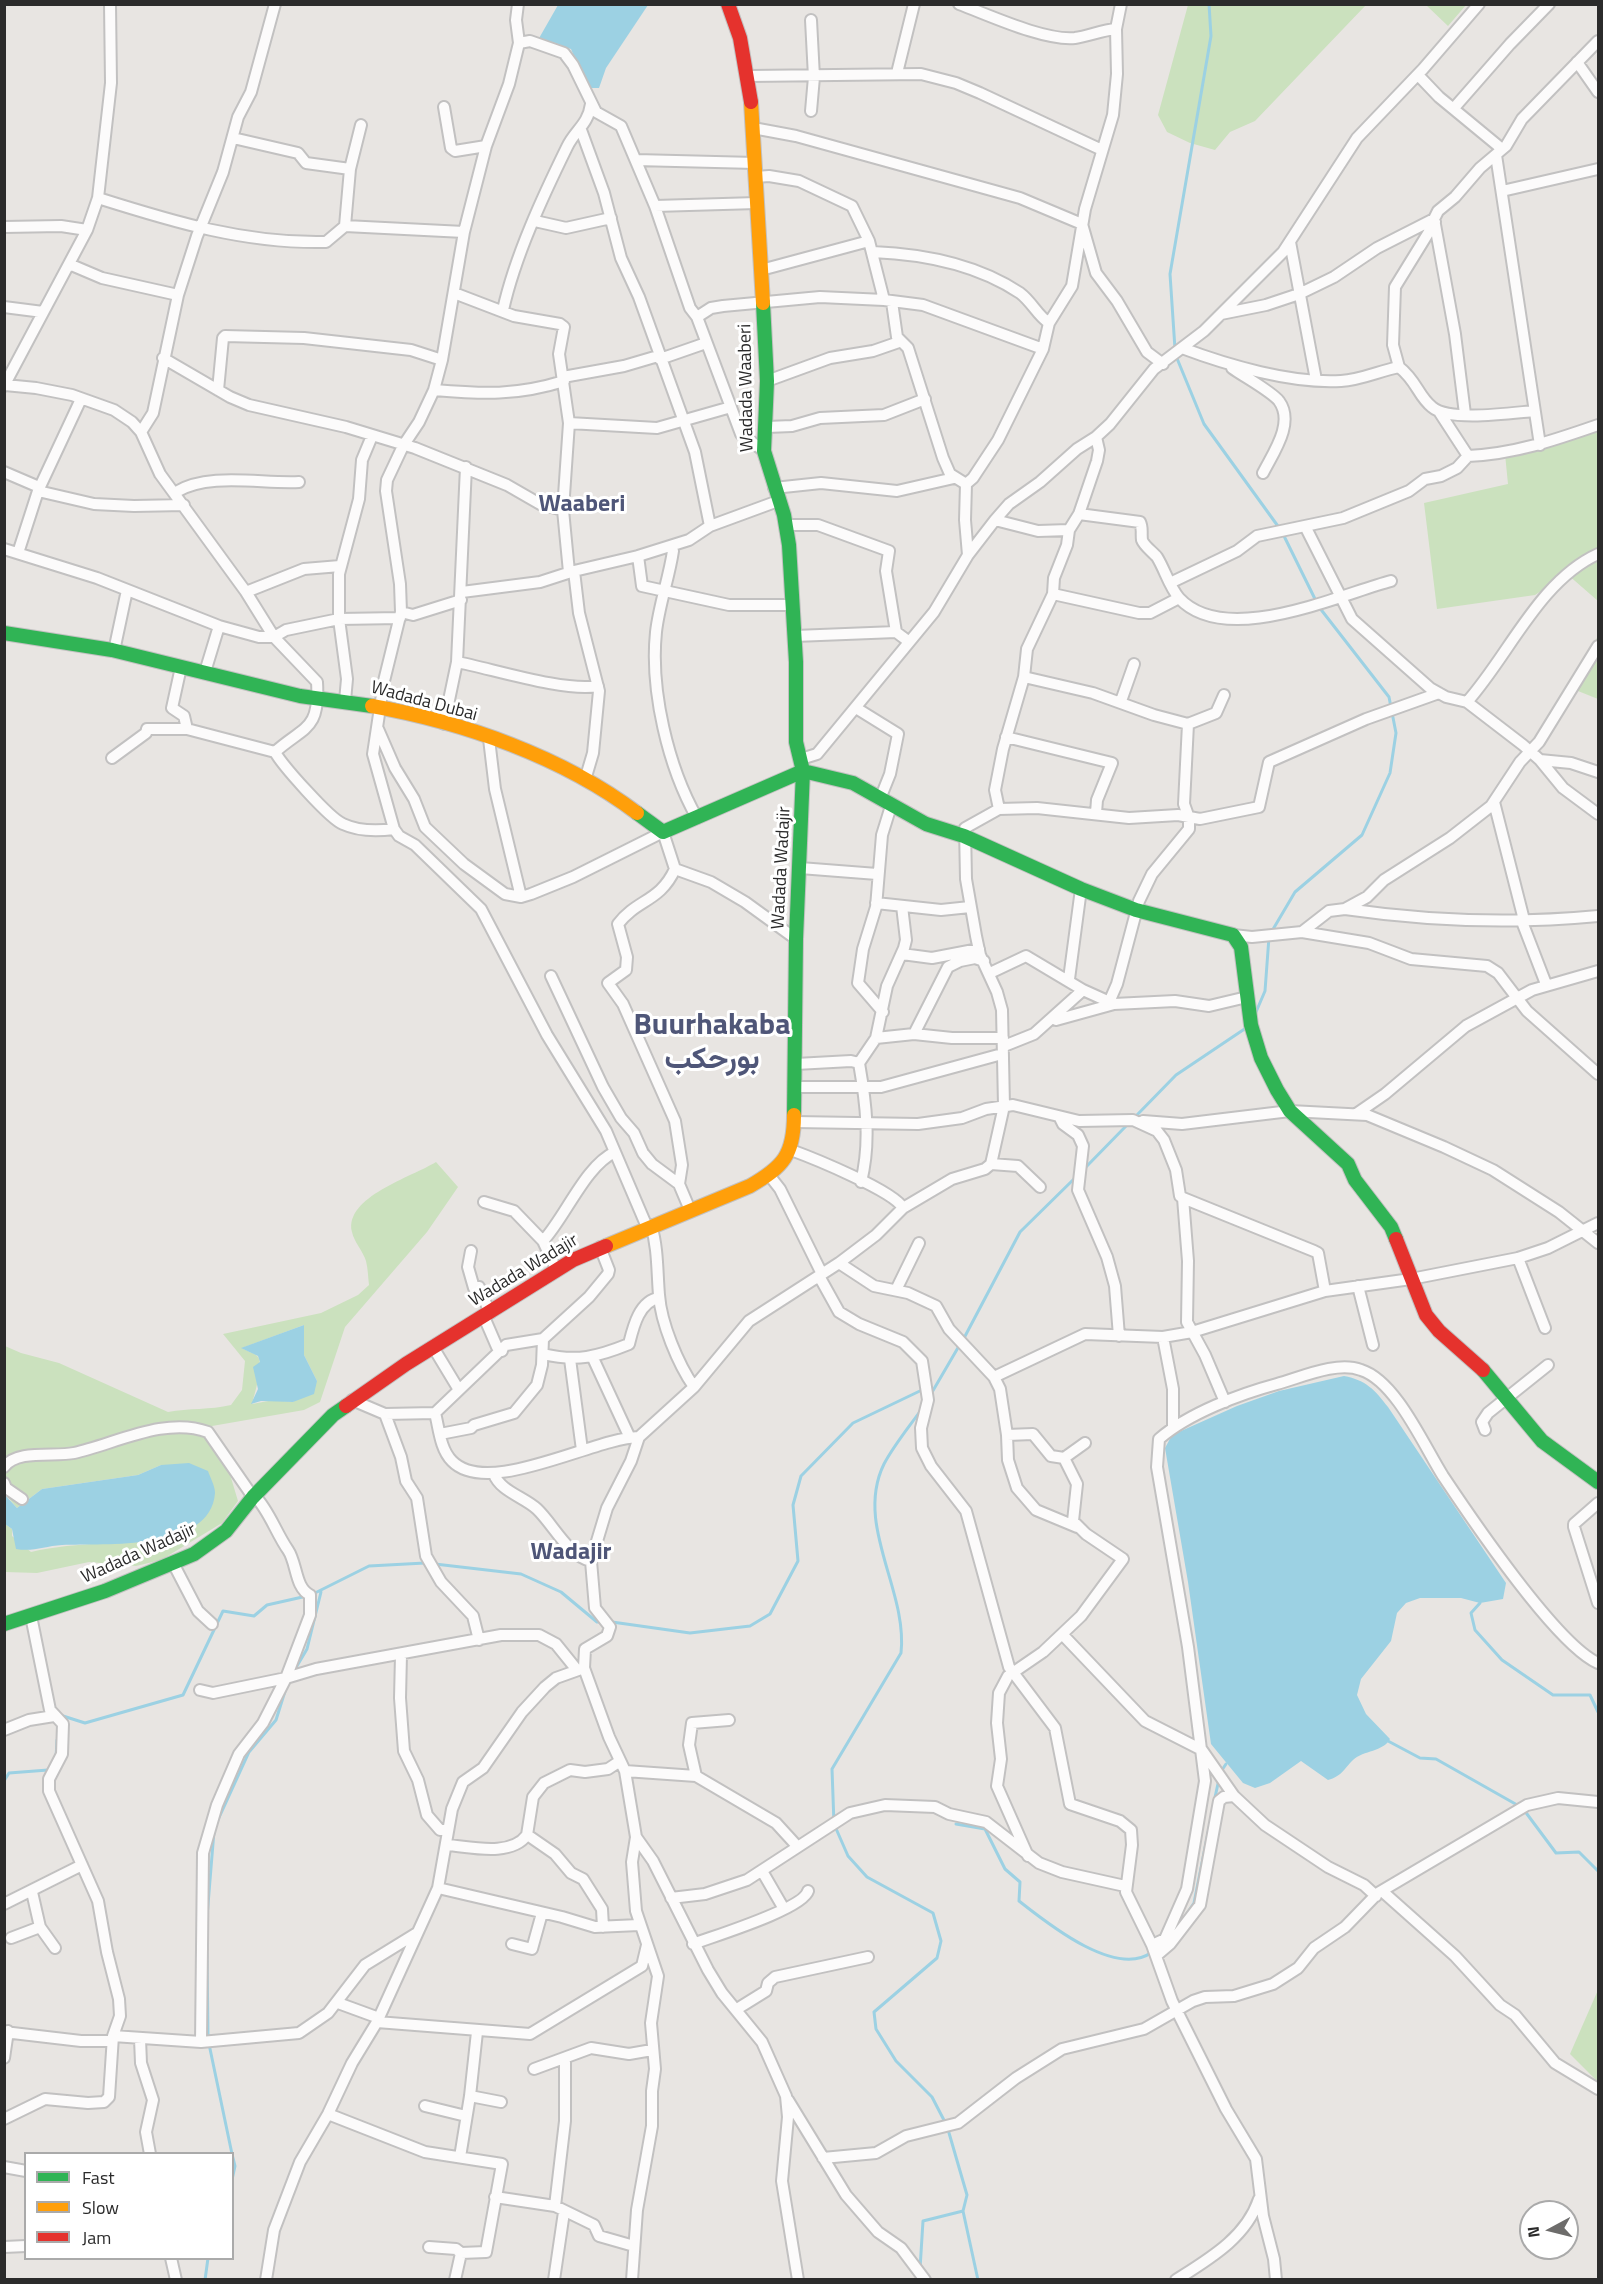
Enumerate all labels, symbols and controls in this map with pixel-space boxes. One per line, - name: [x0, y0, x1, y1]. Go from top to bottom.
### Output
- street label: Wadada Waaberi: [735, 324, 759, 452]
- district label: Waaberi: [539, 491, 625, 519]
- street label: Wadada Dubai: [368, 677, 480, 727]
- street label: Wadada Wadajir: [768, 806, 796, 930]
- district label: Buurhakaba بورحكب: [634, 1009, 790, 1080]
- street label: Wadada Wadajir: [466, 1230, 582, 1312]
- street label: Wadada Wadajir: [78, 1519, 200, 1589]
- district label: Wadajir: [531, 1539, 611, 1567]
- legend: [24, 2152, 234, 2260]
- text: Fast: [82, 2164, 115, 2191]
- text: Slow: [82, 2194, 119, 2221]
- north arrow: [1519, 2200, 1579, 2260]
- text: Jam: [82, 2224, 111, 2251]
- text: N: [1521, 2225, 1546, 2239]

